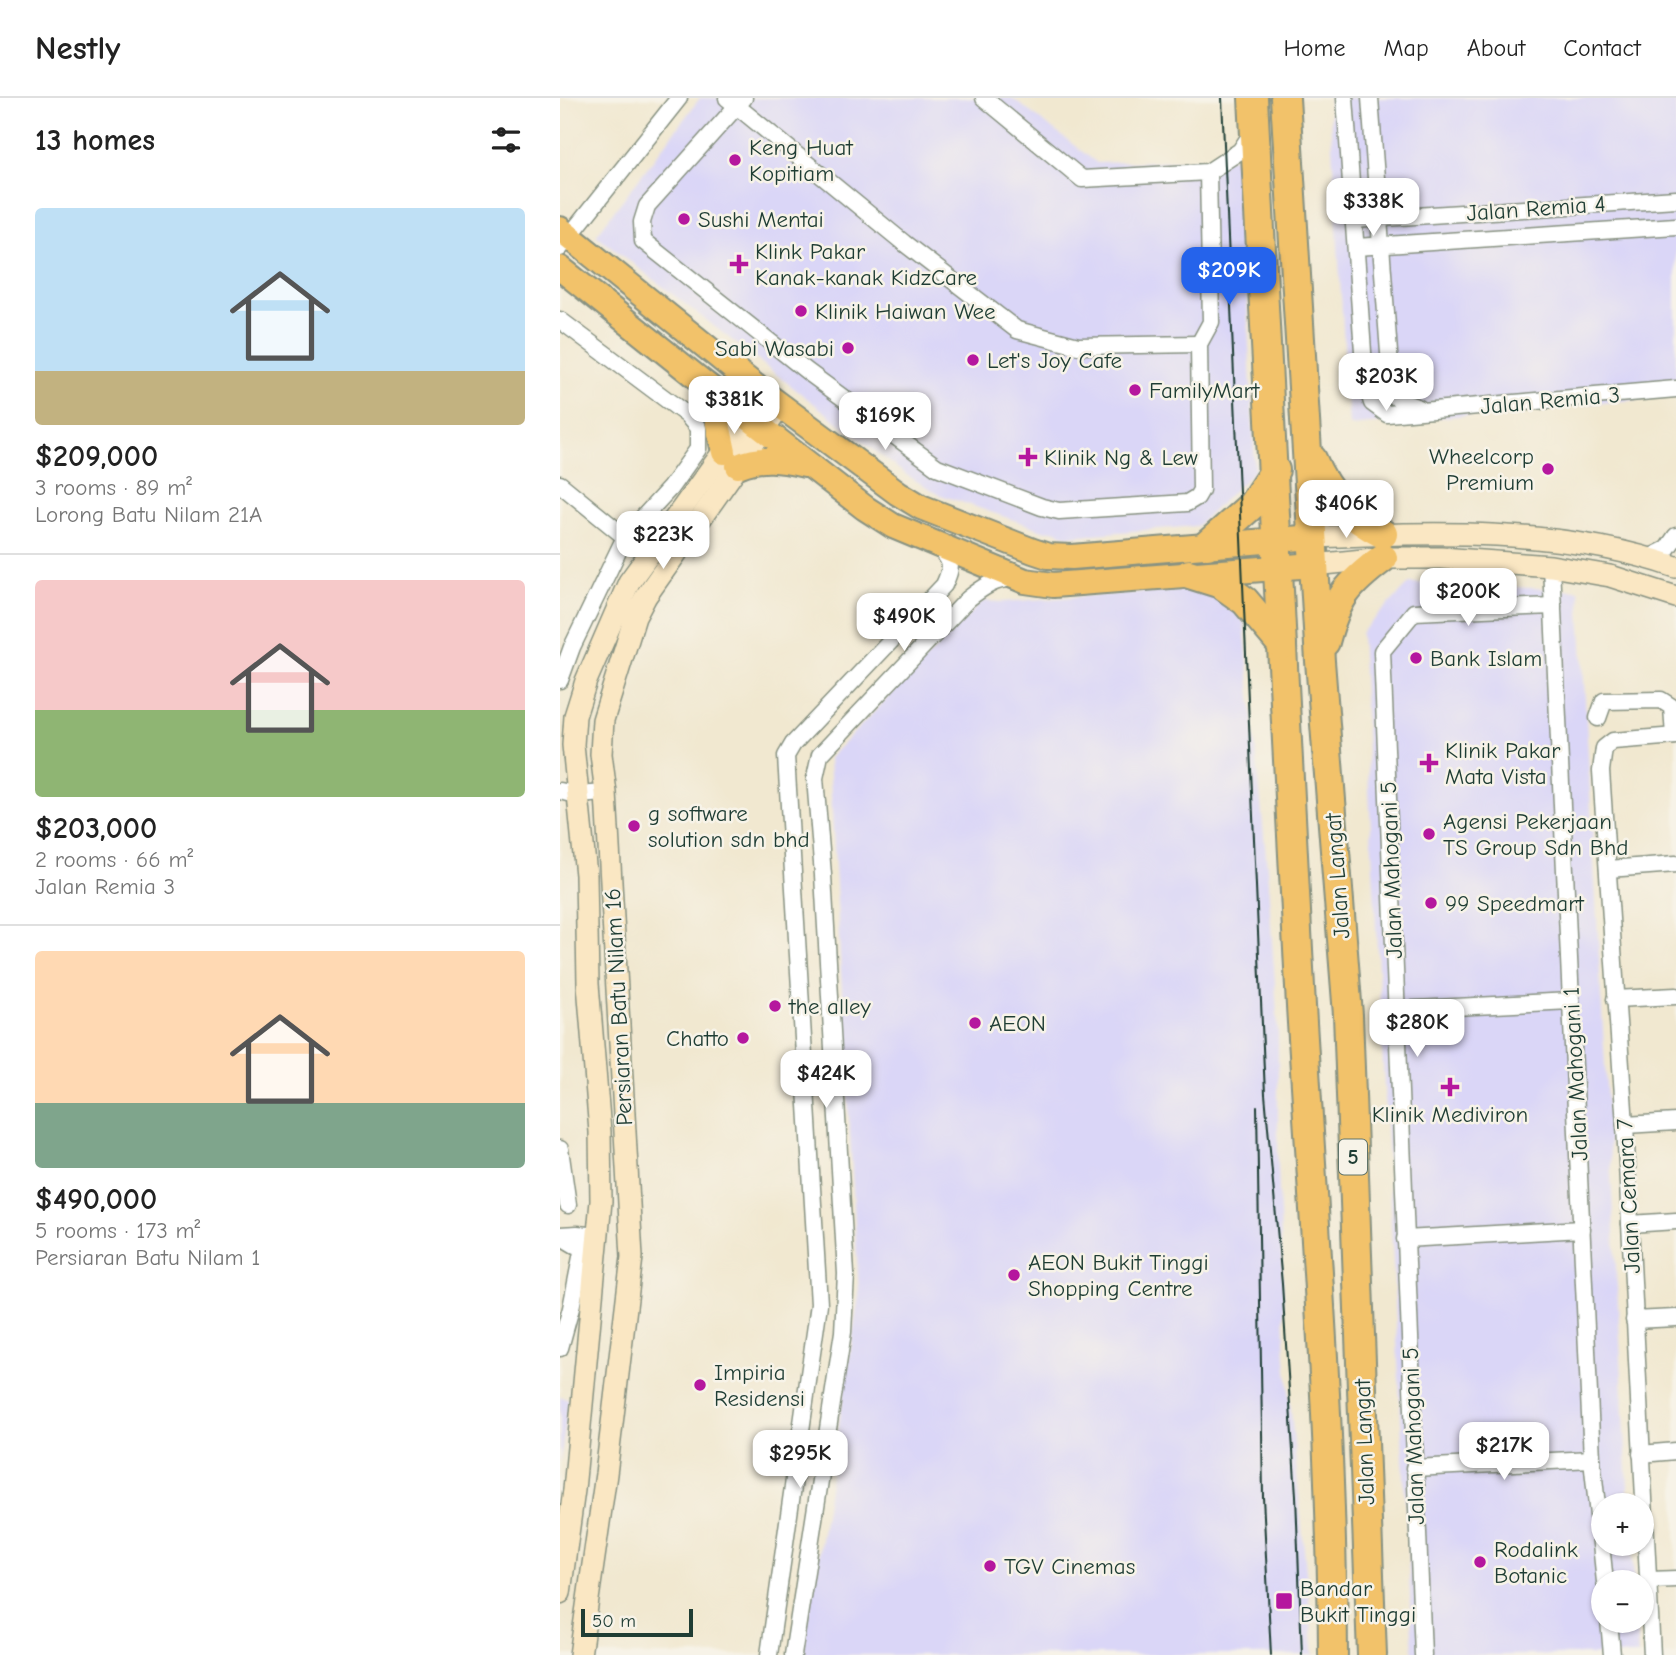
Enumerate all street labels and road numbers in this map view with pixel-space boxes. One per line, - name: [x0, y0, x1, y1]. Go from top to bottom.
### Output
- street label: Jalan Remia 4: [1465, 190, 1607, 227]
- street label: Jalan Remia 3: [1479, 381, 1621, 420]
- street label: Jalan Mahogani 5: [1375, 781, 1408, 959]
- street label: Jalan Langat: [1320, 811, 1355, 940]
- street label: Persiaran Batu Nilam 16: [599, 887, 638, 1126]
- street label: Jalan Mahogani 1: [1557, 986, 1594, 1162]
- street label: Jalan Cemara 7: [1611, 1118, 1646, 1274]
- road number: 5: [1339, 1140, 1367, 1174]
- street label: Jalan Mahogani 5: [1397, 1347, 1430, 1525]
- street label: Jalan Langat: [1349, 1377, 1380, 1505]

